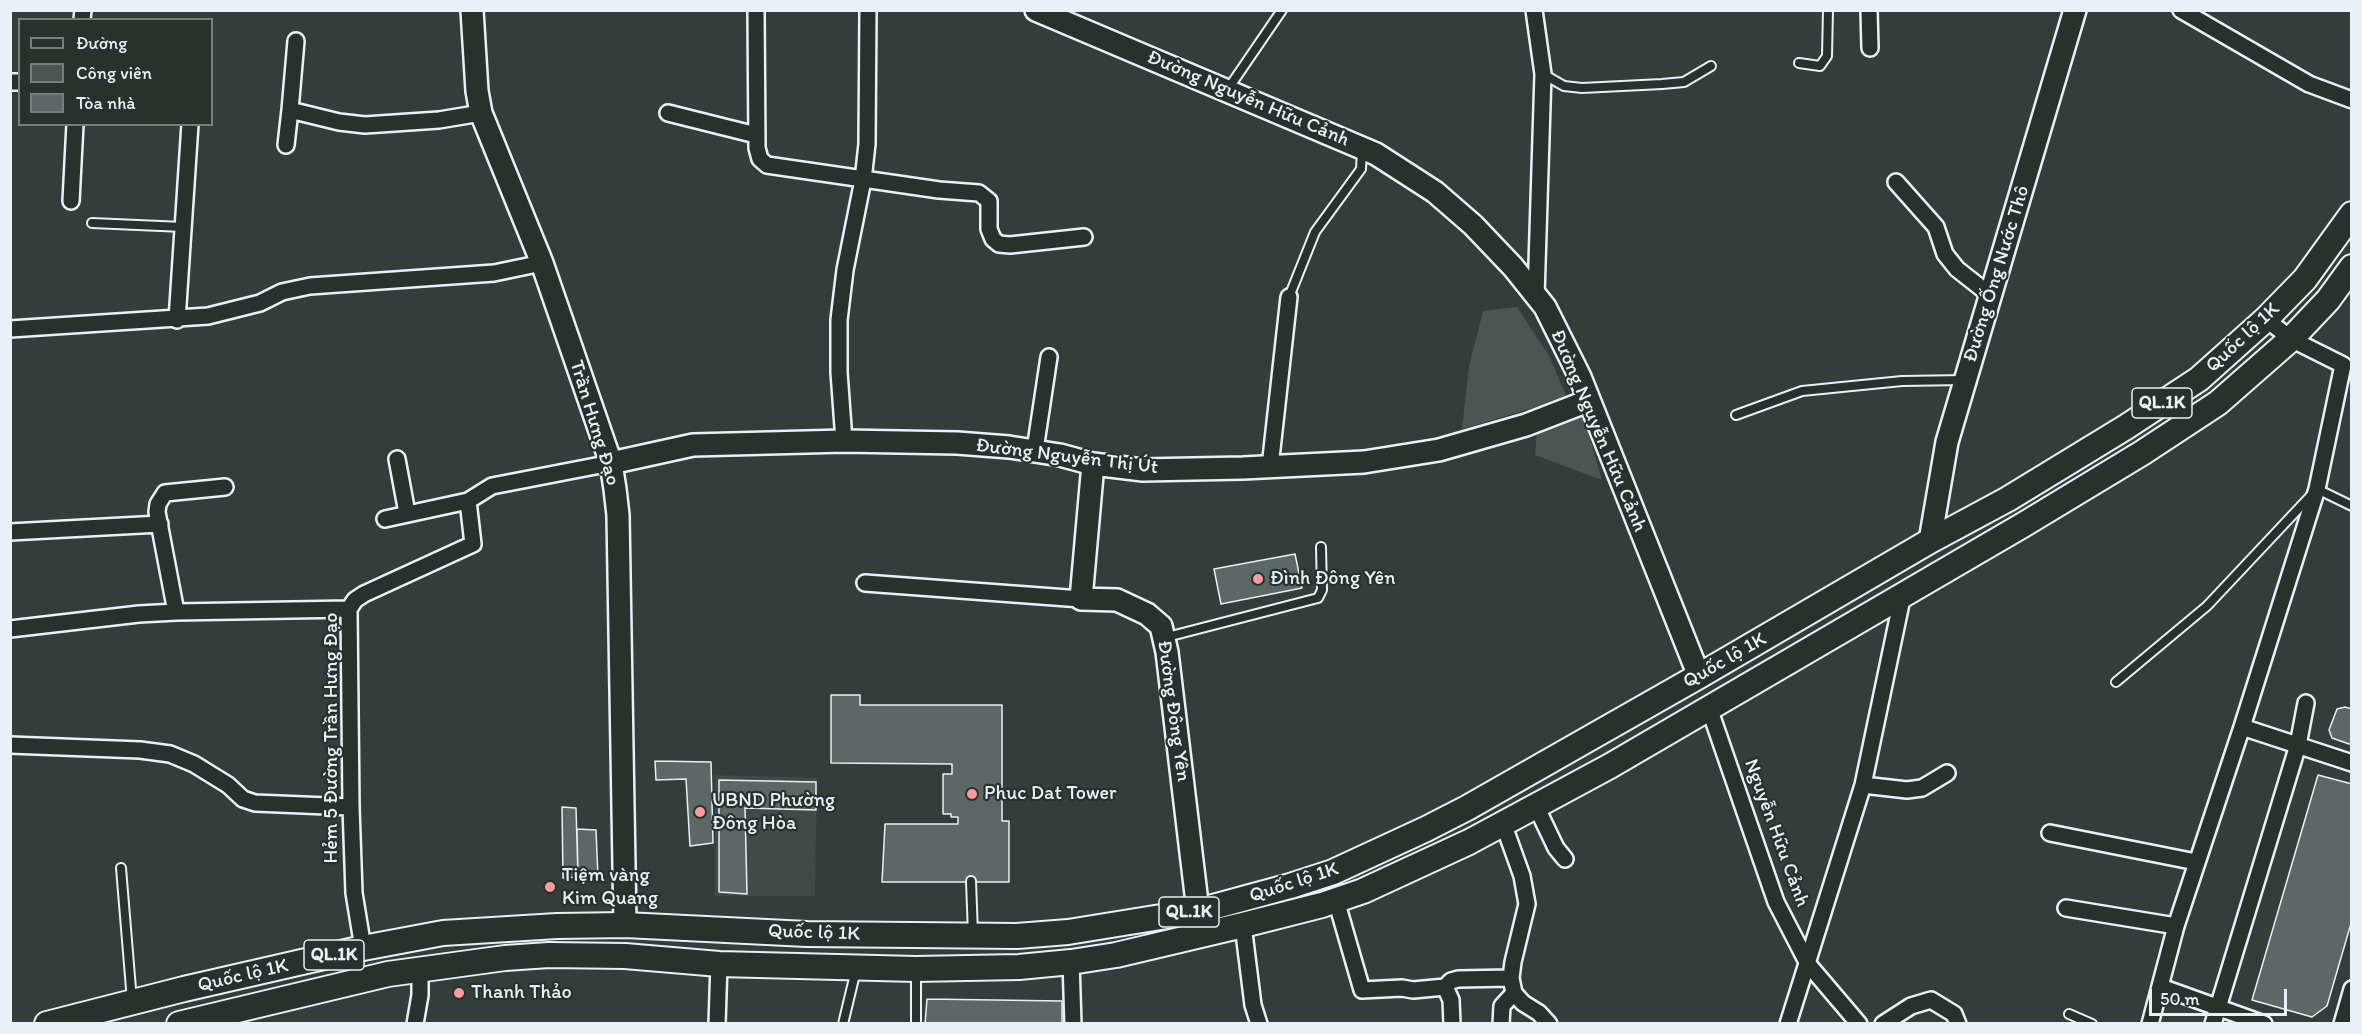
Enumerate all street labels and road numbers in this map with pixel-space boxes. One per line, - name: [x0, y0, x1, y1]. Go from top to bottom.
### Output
- street label: Đường Nguyễn Hữu Cảnh: [1143, 46, 1353, 152]
- street label: Đường Ống Nước Thô: [1959, 183, 2035, 365]
- street label: Quốc lộ 1K: [2201, 298, 2285, 378]
- street label: Đường Nguyễn Hữu Cảnh: [1545, 326, 1651, 536]
- street label: Trần Hưng Đạo: [564, 357, 624, 489]
- road number: QL.1K: [2132, 388, 2192, 418]
- street label: Đường Nguyễn Thị Út: [974, 434, 1160, 480]
- street label: Hẻm 5 Đường Trần Hưng Đạo: [320, 612, 344, 864]
- street label: Quốc lộ 1K: [1679, 628, 1771, 694]
- street label: Đường Đông Yên: [1151, 639, 1195, 783]
- street label: Nguyễn Hữu Cảnh: [1738, 756, 1814, 910]
- street label: Quốc lộ 1K: [1246, 857, 1342, 909]
- road number: QL.1K: [1159, 897, 1219, 927]
- street label: Quốc lộ 1K: [768, 919, 860, 947]
- road number: QL.1K: [304, 940, 364, 970]
- street label: Quốc lộ 1K: [195, 954, 291, 998]

